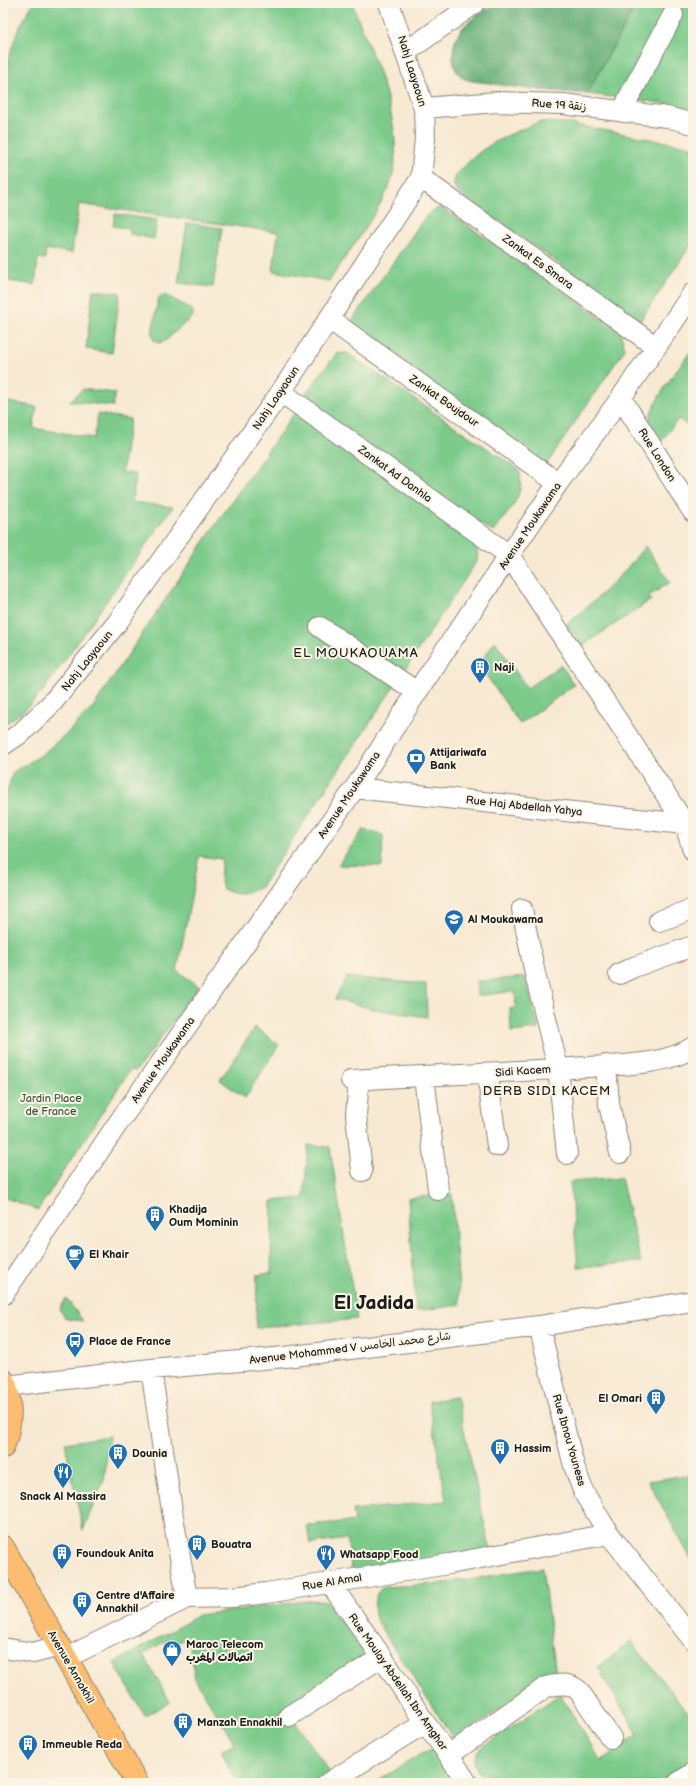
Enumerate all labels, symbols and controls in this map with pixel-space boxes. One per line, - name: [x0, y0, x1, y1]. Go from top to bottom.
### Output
- street label: Nahj Laayaoun: [395, 34, 429, 108]
- street label: Rue 19 زنقة: [531, 97, 587, 113]
- street label: Zankat Es Smara: [499, 231, 576, 292]
- street label: Nahj Laayaoun: [250, 364, 302, 432]
- street label: Zankat Boujdour: [406, 372, 482, 430]
- street label: Rue London: [635, 426, 679, 484]
- street label: Zankat Ad Danhla: [355, 442, 434, 505]
- street label: Avenue Moukawama: [496, 480, 564, 572]
- street label: Nahj Laayaoun: [59, 628, 115, 694]
- district label: EL MOUKAOUAMA: [293, 645, 419, 661]
- building icon: Naji: [469, 656, 491, 684]
- place label: Naji: [494, 661, 515, 674]
- place label: Attijariwafa Bank: [429, 746, 487, 772]
- bank icon: Attijariwafa Bank: [405, 747, 427, 775]
- street label: Avenue Moukawama: [315, 749, 383, 841]
- street label: Rue Haj Abdellah Yahya: [465, 793, 583, 819]
- school or university icon: Al Moukawama: [443, 908, 465, 936]
- place label: Al Moukawama: [467, 913, 543, 926]
- street label: Avenue Moukawama: [128, 1015, 198, 1105]
- street label: Sidi Kacem: [495, 1063, 551, 1079]
- district label: DERB SIDI KACEM: [483, 1083, 611, 1099]
- park label: Jardin Place de France: [20, 1092, 82, 1118]
- place label: Khadija Oum Mominin: [169, 1203, 238, 1229]
- building icon: Khadija Oum Mominin: [144, 1204, 166, 1232]
- cafe icon: El Khair: [64, 1243, 86, 1271]
- place label: El Khair: [89, 1248, 129, 1261]
- district label: El Jadida: [334, 1292, 414, 1315]
- street label: Avenue Mohammed V شارع محمد الخامس: [248, 1329, 452, 1369]
- bus stop icon: Place de France: [64, 1330, 86, 1358]
- place label: Place de France: [89, 1335, 171, 1348]
- building icon: El Omari: [645, 1387, 667, 1415]
- street label: Rue Ibnou Youness: [550, 1392, 589, 1488]
- place label: El Omari: [598, 1392, 642, 1405]
- building icon: Hassim: [489, 1437, 511, 1465]
- building icon: Dounia: [107, 1442, 129, 1470]
- place label: Hassim: [514, 1442, 551, 1455]
- place label: Dounia: [132, 1447, 167, 1460]
- restaurant icon: Snack Al Massira: [52, 1461, 74, 1489]
- place label: Snack Al Massira: [20, 1490, 106, 1503]
- building icon: Bouatra: [186, 1533, 208, 1561]
- place label: Bouatra: [211, 1538, 252, 1551]
- building icon: Foundouk Anita: [51, 1542, 73, 1570]
- restaurant icon: Whatsapp Food: [315, 1543, 337, 1571]
- place label: Foundouk Anita: [76, 1547, 154, 1560]
- place label: Whatsapp Food: [340, 1548, 418, 1561]
- street label: Rue Al Amal: [301, 1571, 363, 1593]
- place label: Centre d'Affaire Annakhil: [95, 1589, 175, 1615]
- building icon: Centre d'Affaire Annakhil: [71, 1590, 93, 1618]
- street label: Rue Moulay Abdellah Ibn Amghar: [346, 1611, 451, 1754]
- street label: Avenue Annakhil: [45, 1628, 97, 1706]
- place label: Maroc Telecom اتصالات المغرب: [186, 1638, 263, 1664]
- shop icon: Maroc Telecom اتصالات المغرب: [161, 1639, 183, 1667]
- building icon: Manzah Ennakhil: [172, 1711, 194, 1739]
- place label: Manzah Ennakhil: [197, 1716, 283, 1729]
- building icon: Immeuble Reda: [17, 1733, 39, 1761]
- place label: Immeuble Reda: [42, 1738, 122, 1751]

